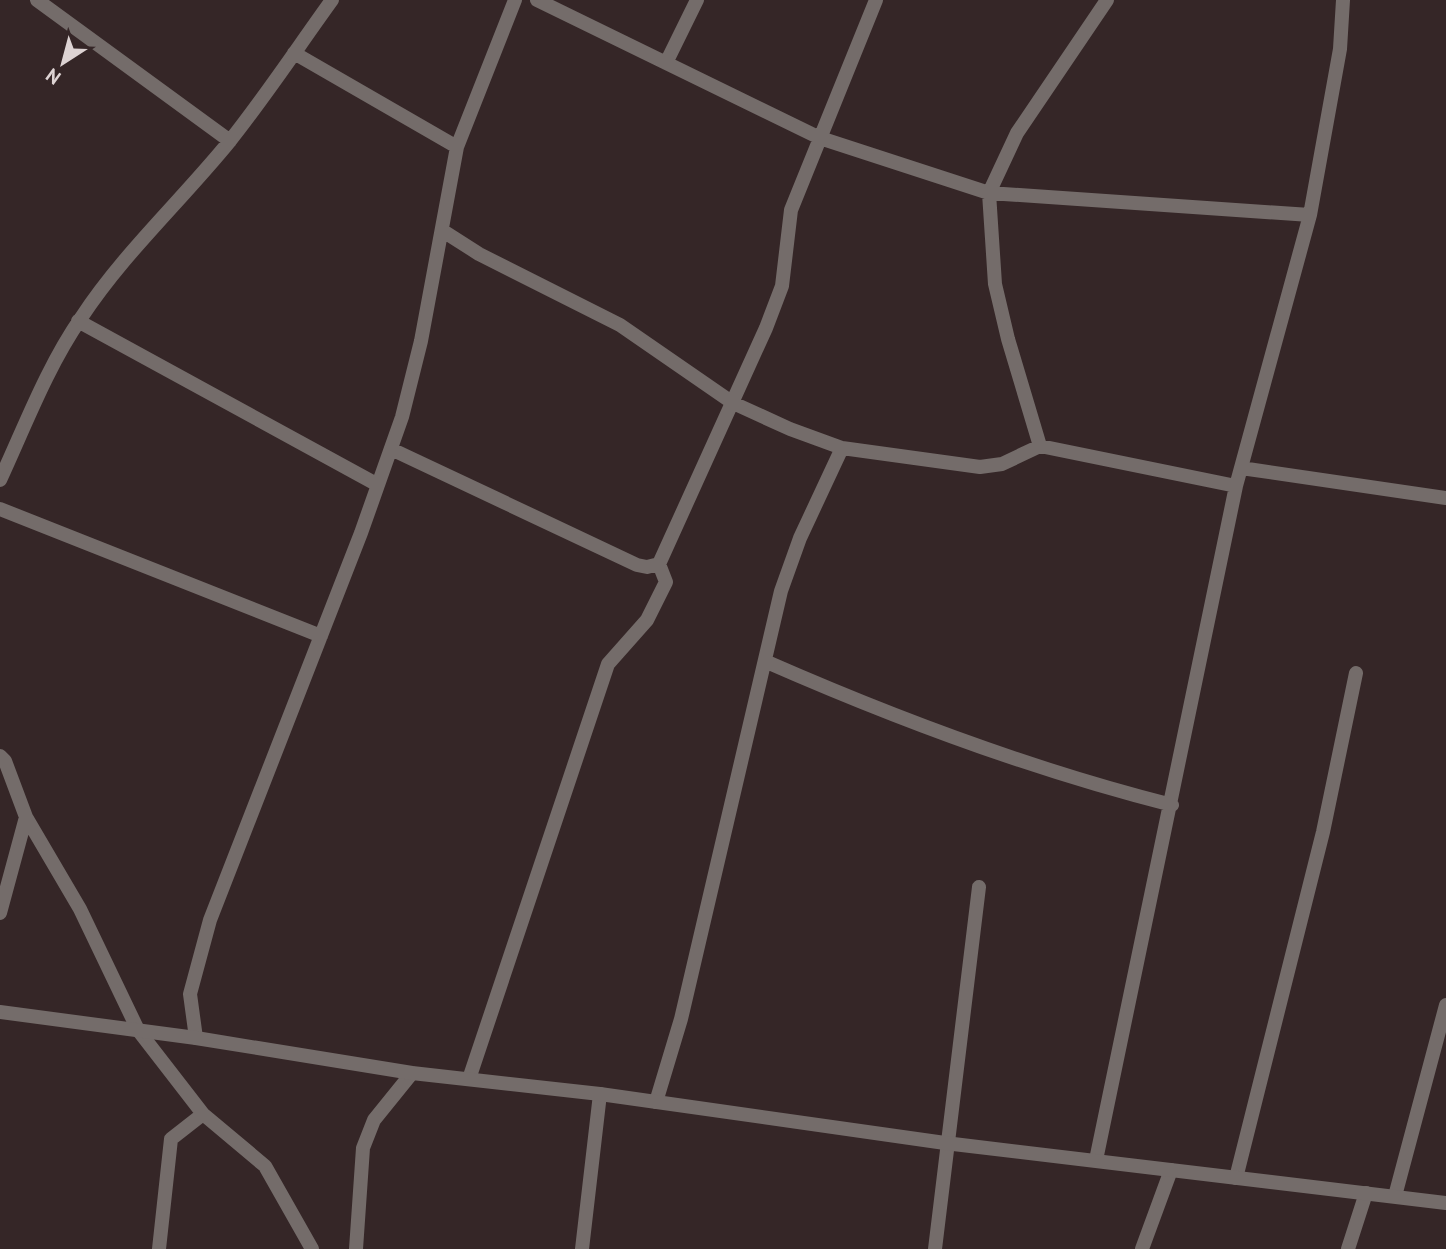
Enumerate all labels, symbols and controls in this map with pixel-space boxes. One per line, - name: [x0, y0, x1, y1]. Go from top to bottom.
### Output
- north arrow: [28, 28, 98, 98]
- text: N: [41, 63, 65, 90]

